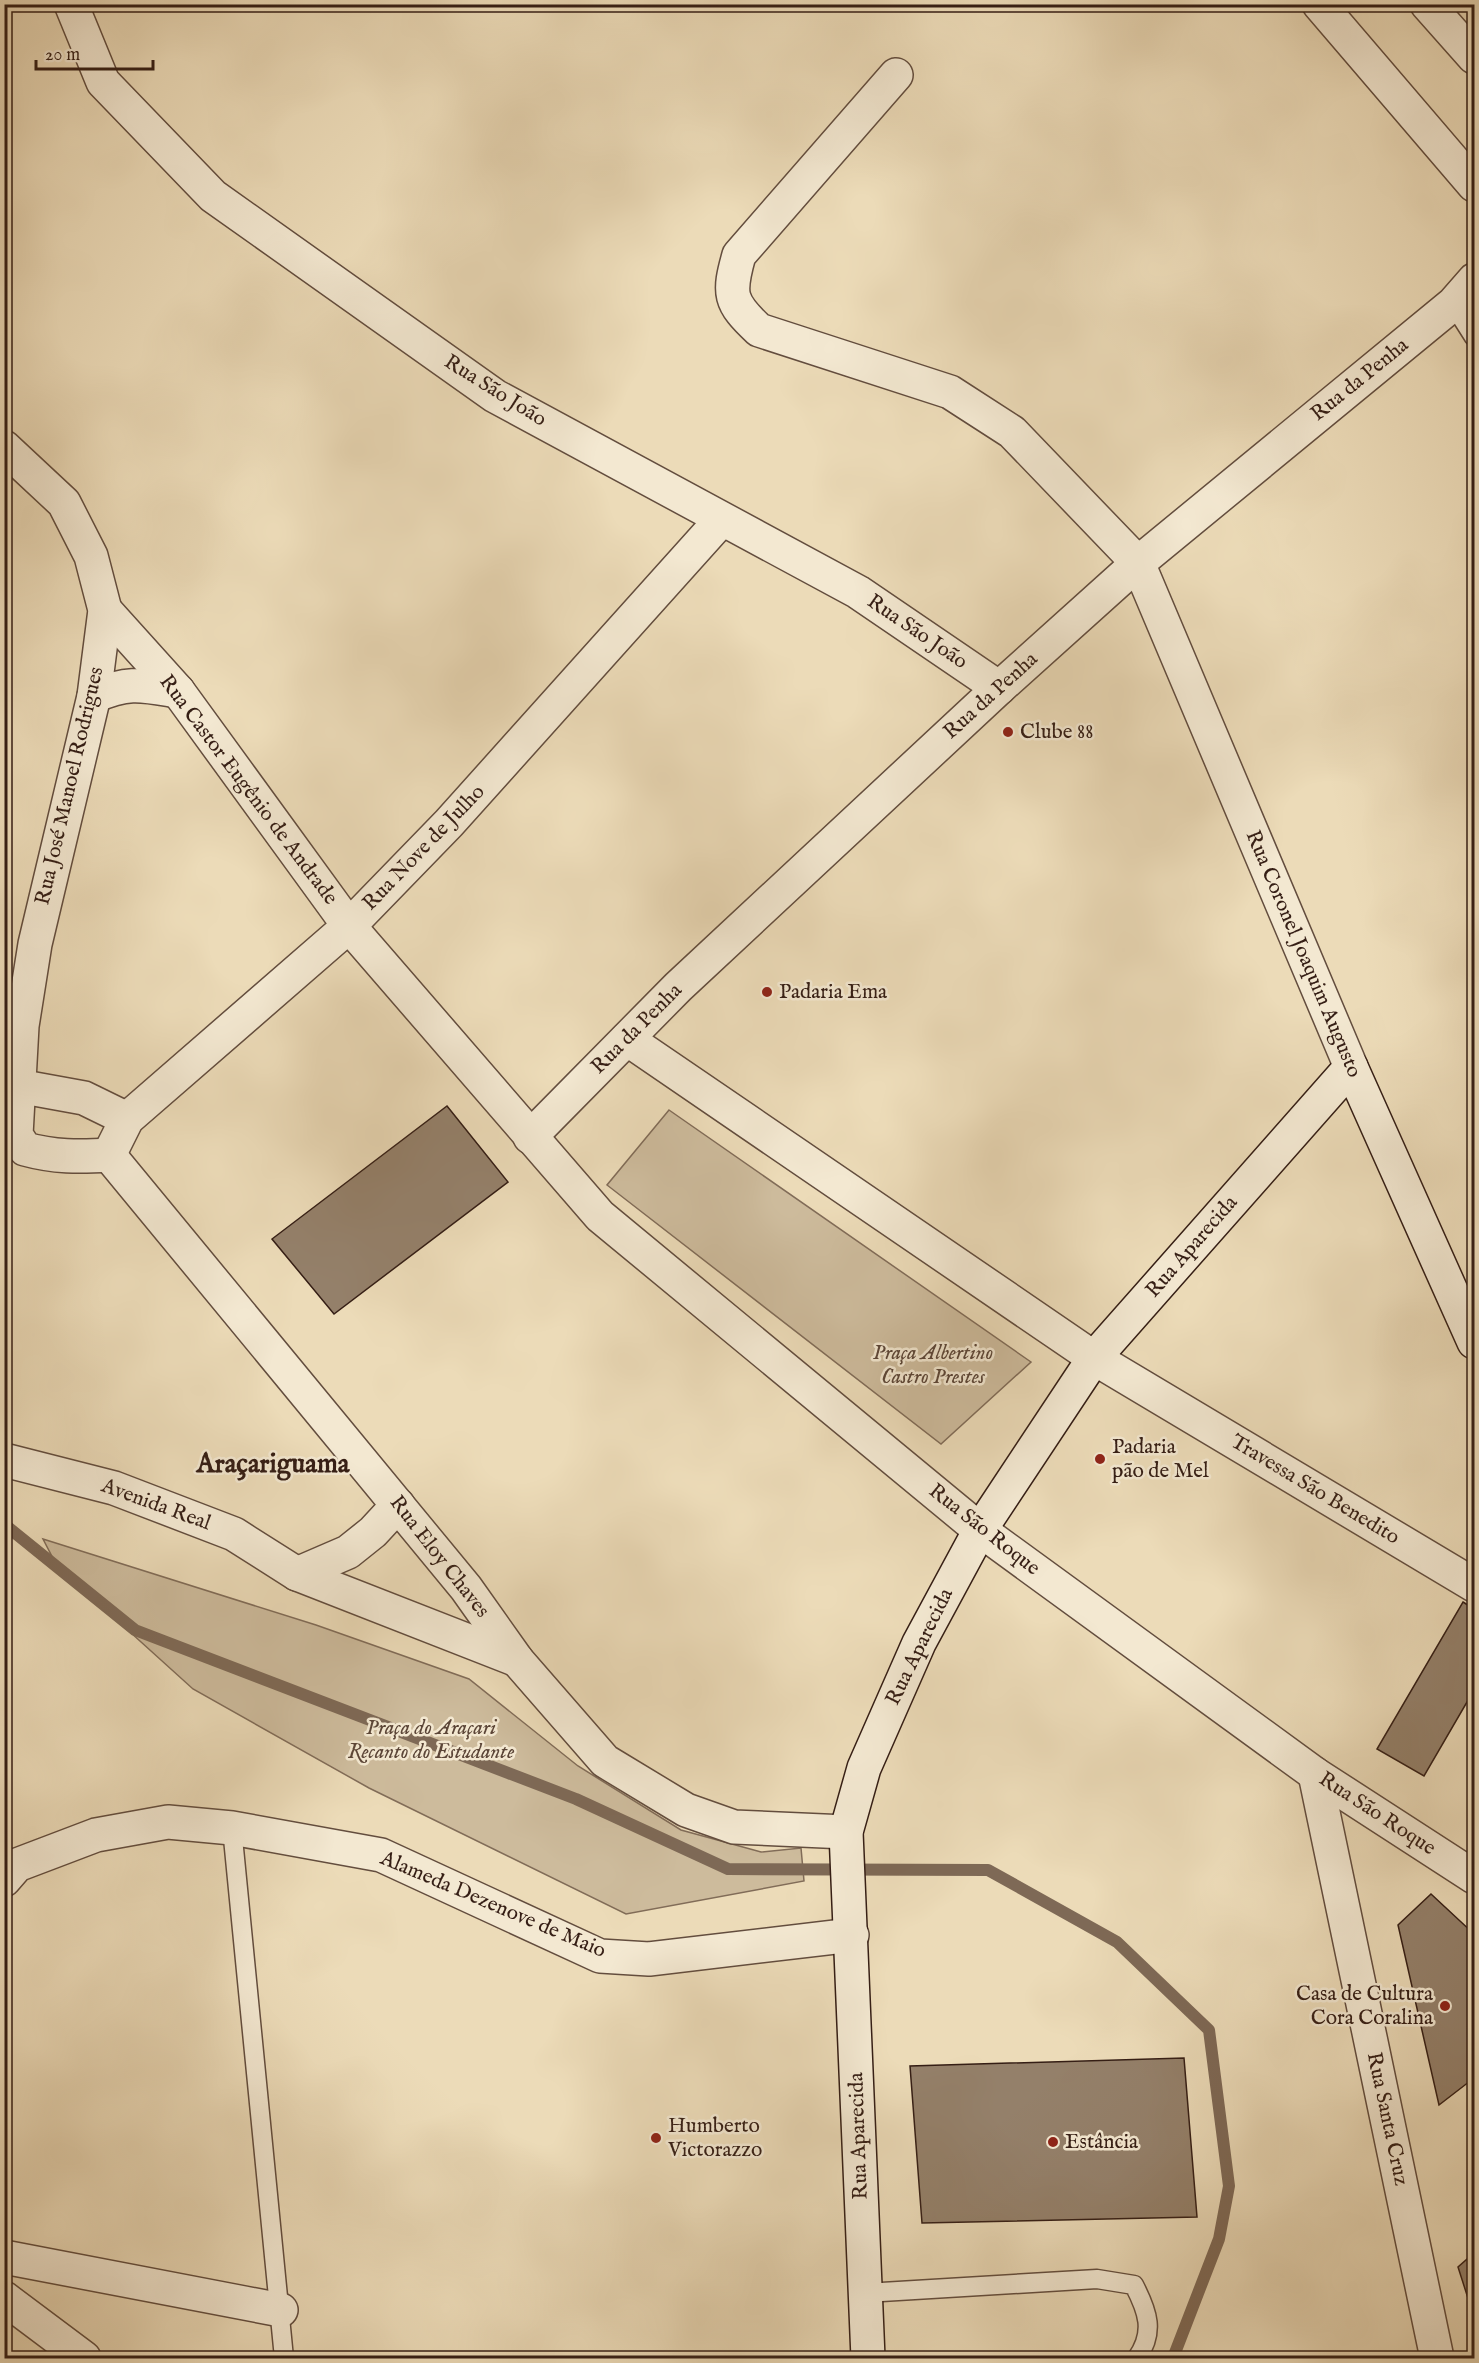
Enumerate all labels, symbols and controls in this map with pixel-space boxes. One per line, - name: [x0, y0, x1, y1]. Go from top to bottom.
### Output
- scale bar: [36, 33, 153, 71]
- text: 20 m: [45, 44, 80, 67]
- street label: Rua da Penha: [1306, 332, 1415, 428]
- street label: Rua São João: [439, 349, 551, 433]
- street label: Rua São João: [861, 588, 973, 676]
- street label: Rua da Penha: [938, 646, 1045, 746]
- street label: Rua José Manoel Rodrigues: [29, 664, 111, 908]
- street label: Rua Castor Eugênio de Andrade: [153, 670, 344, 911]
- place label: Clube 88: [1020, 719, 1093, 746]
- marker: Clube 88: [1001, 725, 1015, 739]
- street label: Rua Nove de Julho: [357, 779, 491, 917]
- street label: Rua Coronel Joaquim Augusto: [1239, 826, 1367, 1082]
- street label: Rua da Penha: [586, 977, 689, 1080]
- place label: Padaria Ema: [779, 979, 888, 1006]
- marker: Padaria Ema: [760, 985, 774, 999]
- street label: Rua Aparecida: [1140, 1189, 1245, 1304]
- park label: Praça Albertino Castro Prestes: [873, 1340, 993, 1391]
- street label: Travessa São Benedito: [1225, 1429, 1405, 1551]
- place label: Padaria pão de Mel: [1112, 1434, 1209, 1485]
- district label: Araçariguama: [195, 1448, 351, 1482]
- marker: Padaria pão de Mel: [1093, 1452, 1107, 1466]
- street label: Avenida Real: [97, 1472, 215, 1537]
- street label: Rua São Roque: [923, 1478, 1045, 1582]
- street label: Rua Eloy Chaves: [383, 1490, 495, 1624]
- street label: Rua Aparecida: [880, 1583, 960, 1710]
- park label: Praça do Araçari Recanto do Estudante: [348, 1715, 514, 1766]
- street label: Rua São Roque: [1313, 1766, 1441, 1862]
- street label: Alameda Dezenove de Maio: [375, 1845, 610, 1965]
- place label: Casa de Cultura Cora Coralina: [1296, 1981, 1434, 2032]
- marker: Casa de Cultura Cora Coralina: [1438, 1999, 1452, 2013]
- street label: Rua Santa Cruz: [1360, 2050, 1414, 2188]
- street label: Rua Aparecida: [843, 2071, 875, 2200]
- place label: Humberto Victorazzo: [667, 2113, 762, 2164]
- place label: Estância: [1065, 2129, 1139, 2156]
- marker: Humberto Victorazzo: [649, 2131, 663, 2145]
- marker: Estância: [1046, 2135, 1060, 2149]

